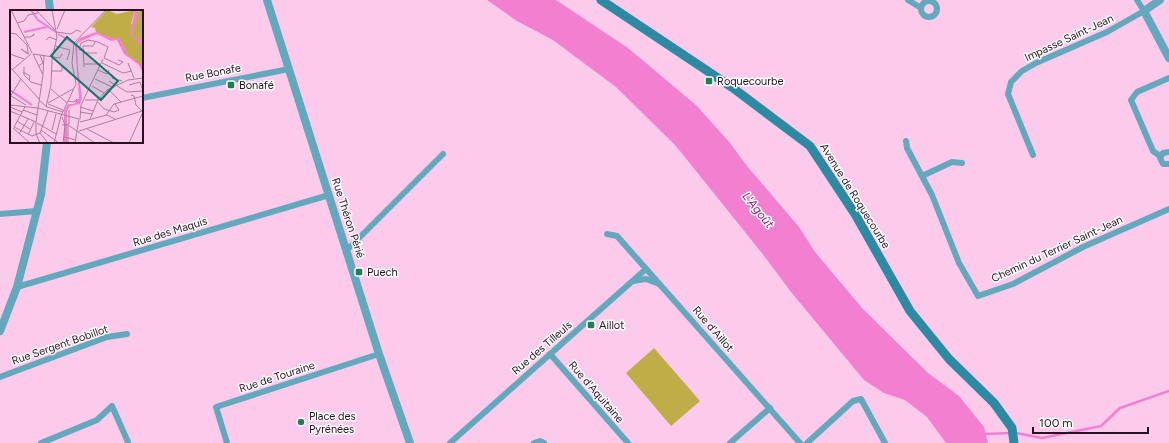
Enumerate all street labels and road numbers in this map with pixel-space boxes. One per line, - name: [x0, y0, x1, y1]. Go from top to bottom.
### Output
- street label: Impasse Saint-Jean: [1022, 12, 1116, 64]
- street label: Rue Bonafe: [184, 61, 242, 85]
- street label: Avenue de Roquecourbe: [817, 141, 893, 251]
- street label: Rue Théron Périé: [329, 176, 367, 260]
- street label: Chemin du Terrier Saint-Jean: [989, 213, 1125, 285]
- street label: Rue des Maquis: [131, 215, 209, 249]
- street label: Rue d'Aillot: [690, 304, 736, 354]
- street label: Rue des Tilleuls: [509, 318, 575, 378]
- street label: Rue Sergent Bobillot: [10, 322, 110, 368]
- street label: Rue de Touraine: [237, 359, 317, 395]
- street label: Rue d'Aquitaine: [566, 359, 626, 425]

